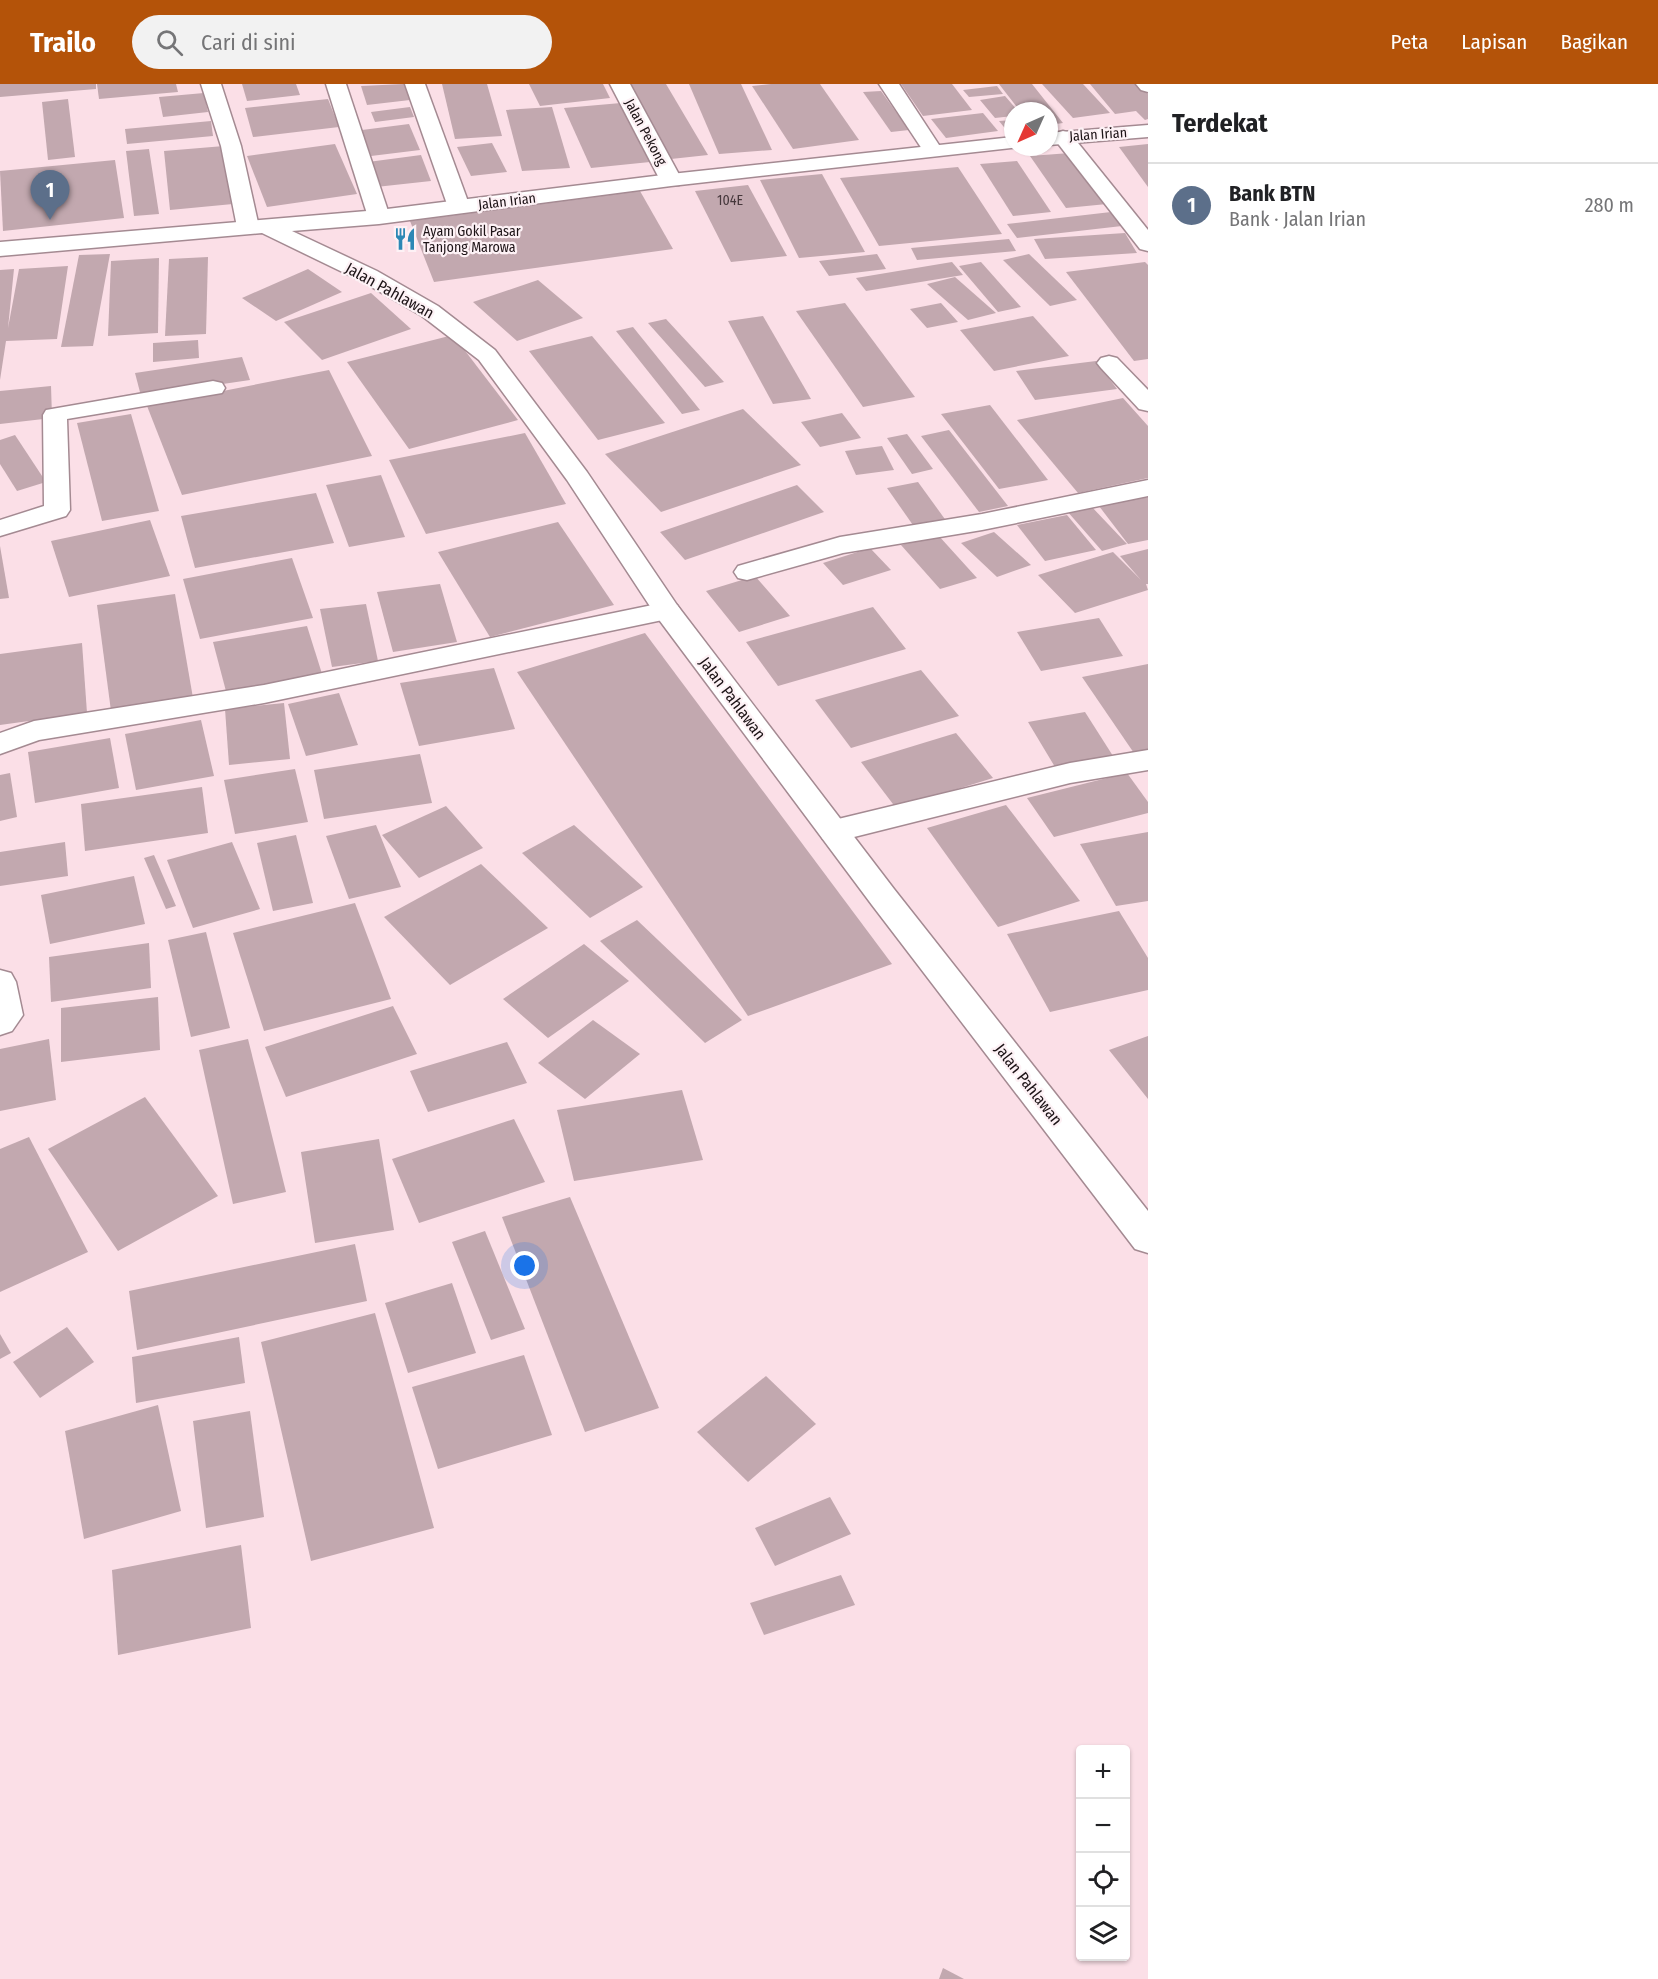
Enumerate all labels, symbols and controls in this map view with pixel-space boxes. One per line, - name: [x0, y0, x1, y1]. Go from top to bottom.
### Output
- search box: [132, 15, 552, 69]
- text: Trailo: [30, 26, 96, 59]
- icon: search: [153, 26, 186, 59]
- text: Cari di sini: [201, 29, 296, 56]
- text: Peta: [1391, 29, 1428, 55]
- text: Lapisan: [1461, 29, 1527, 55]
- text: Bagikan: [1560, 29, 1628, 55]
- street label: Jalan Pekong: [621, 96, 670, 169]
- north arrow: [1004, 102, 1058, 156]
- text: Terdekat: [1172, 108, 1268, 139]
- street label: Jalan Irian: [1068, 124, 1128, 145]
- pin: 1: [31, 170, 70, 220]
- text: Bank BTN: [1229, 180, 1315, 207]
- street label: Jalan Irian: [477, 190, 537, 213]
- house number: 104E: [717, 192, 743, 209]
- text: 1: [1187, 193, 1196, 217]
- text: 280 m: [1585, 193, 1634, 217]
- text: Bank · Jalan Irian: [1229, 207, 1366, 231]
- place label: Ayam Gokil Pasar Tanjong Marowa: [423, 223, 521, 256]
- restaurant icon: Ayam Gokil Pasar Tanjong Marowa: [392, 226, 418, 252]
- street label: Jalan Pahlawan: [342, 258, 437, 323]
- street label: Jalan Pahlawan: [695, 653, 770, 743]
- street label: Jalan Pahlawan: [991, 1040, 1066, 1129]
- your location: [510, 1251, 539, 1280]
- map controls: [1076, 1745, 1130, 1961]
- button: +: [1076, 1745, 1130, 1799]
- button: −: [1076, 1799, 1130, 1853]
- button: locate: [1076, 1853, 1130, 1907]
- button: layers: [1076, 1907, 1130, 1961]

